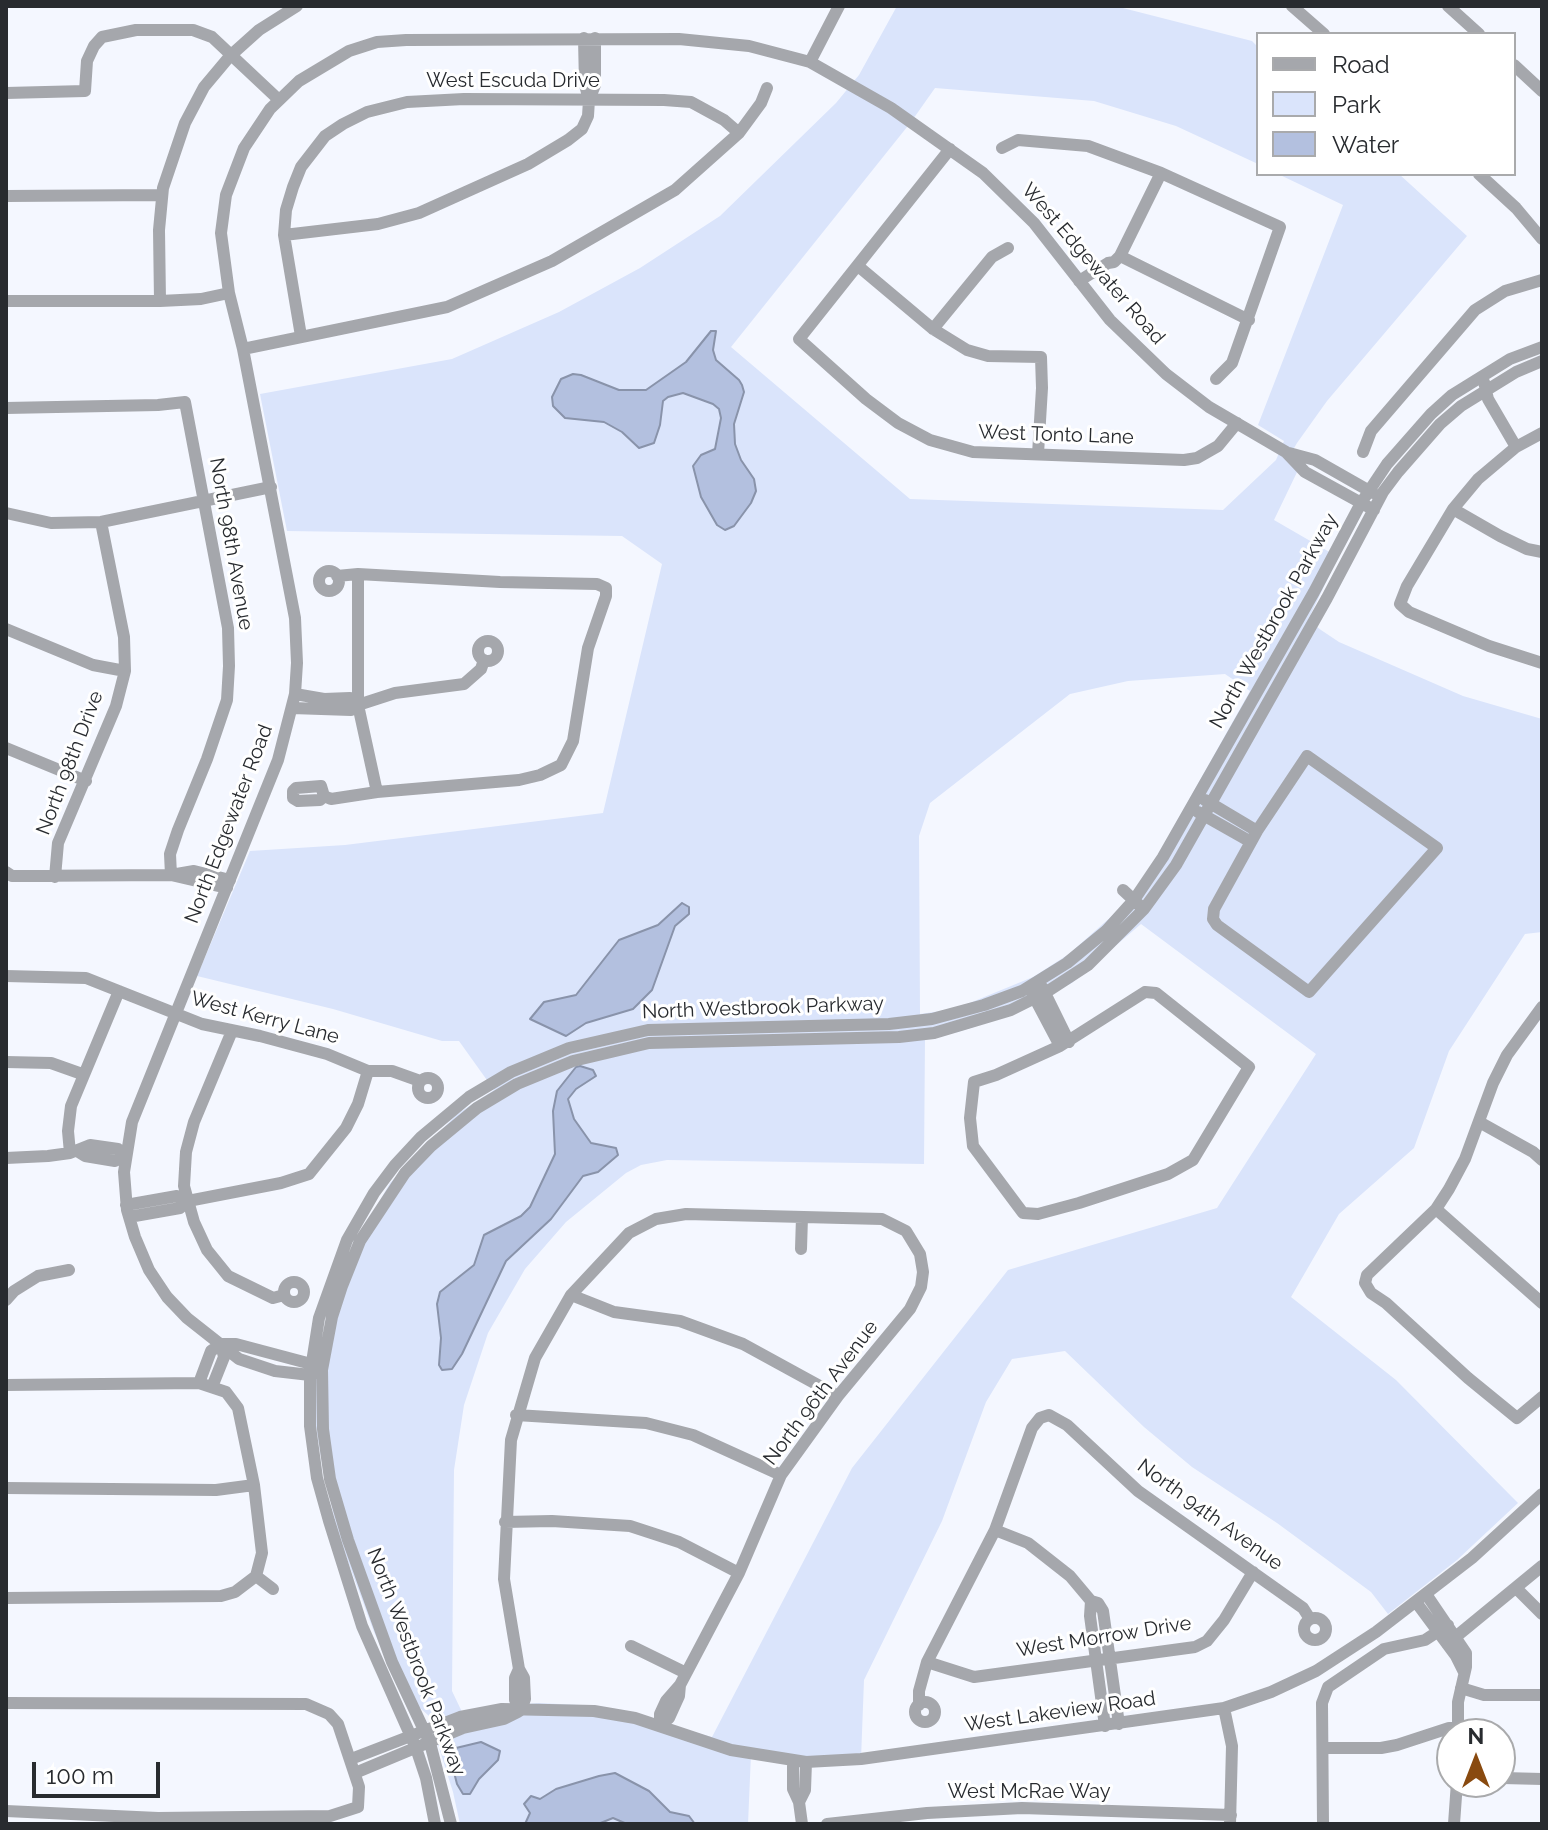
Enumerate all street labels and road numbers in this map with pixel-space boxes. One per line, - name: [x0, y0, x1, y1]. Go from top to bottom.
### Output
- street label: West Escuda Drive: [426, 69, 600, 93]
- street label: West Edgewater Road: [1016, 178, 1170, 350]
- street label: West Tonto Lane: [978, 420, 1134, 450]
- street label: North 98th Avenue: [204, 456, 258, 632]
- street label: North Westbrook Parkway: [1205, 509, 1343, 733]
- street label: North 98th Drive: [31, 688, 109, 838]
- street label: North Edgewater Road: [180, 721, 278, 927]
- street label: West Kerry Lane: [188, 987, 342, 1049]
- street label: North Westbrook Parkway: [642, 992, 884, 1024]
- street label: North 96th Avenue: [759, 1316, 883, 1470]
- street label: North 94th Avenue: [1133, 1454, 1287, 1576]
- street label: North Westbrook Parkway: [361, 1545, 471, 1779]
- street label: West Morrow Drive: [1015, 1611, 1193, 1663]
- street label: West Lakeview Road: [963, 1687, 1157, 1737]
- street label: West McRae Way: [947, 1780, 1111, 1804]

